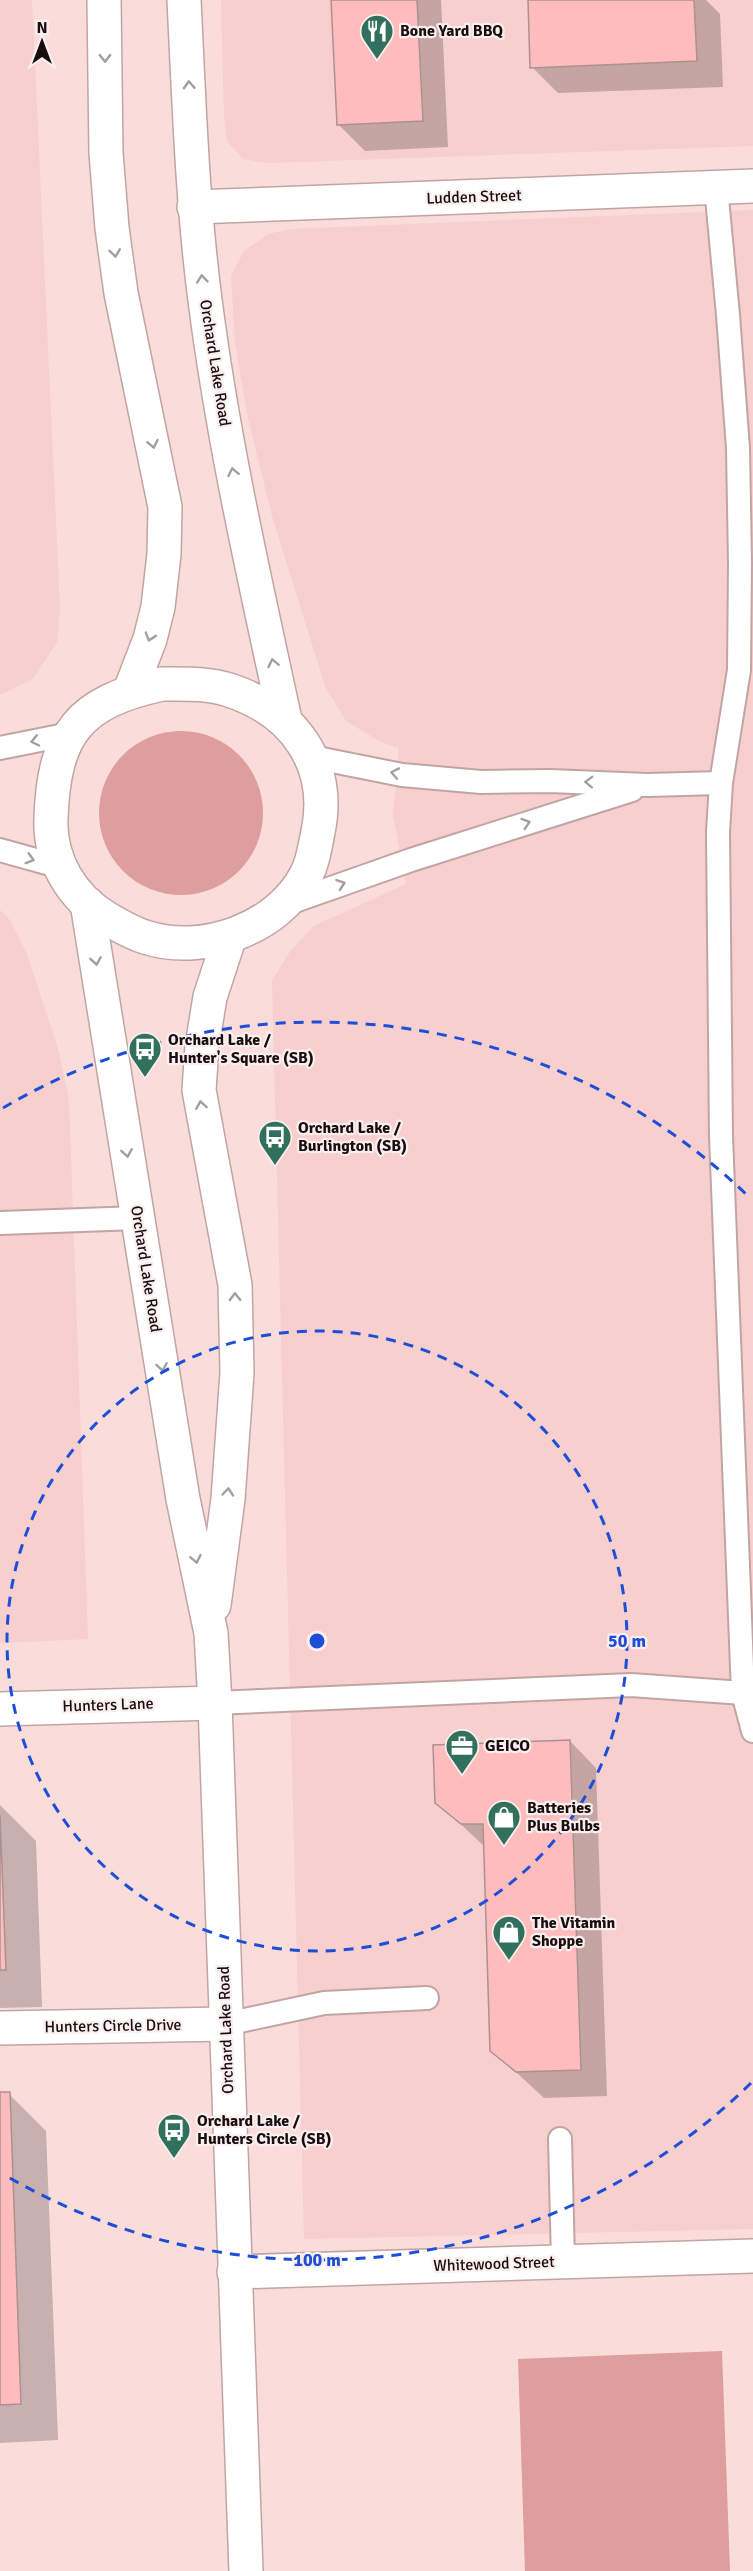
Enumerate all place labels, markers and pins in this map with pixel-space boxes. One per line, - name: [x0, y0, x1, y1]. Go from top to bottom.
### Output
- restaurant icon: Bone Yard BBQ: [359, 13, 395, 60]
- place label: Bone Yard BBQ: [400, 21, 503, 41]
- place label: Orchard Lake / Hunter's Square (SB): [168, 1030, 314, 1068]
- bus stop icon: Orchard Lake / Hunter's Square (SB): [127, 1031, 163, 1078]
- place label: Orchard Lake / Burlington (SB): [298, 1118, 407, 1156]
- bus stop icon: Orchard Lake / Burlington (SB): [257, 1119, 293, 1166]
- centre of rings: [307, 1631, 327, 1651]
- office icon: GEICO: [444, 1728, 480, 1775]
- place label: GEICO: [485, 1736, 530, 1756]
- place label: Batteries Plus Bulbs: [527, 1798, 600, 1836]
- shop icon: Batteries Plus Bulbs: [486, 1799, 522, 1846]
- place label: The Vitamin Shoppe: [532, 1913, 616, 1951]
- shop icon: The Vitamin Shoppe: [491, 1914, 527, 1961]
- place label: Orchard Lake / Hunters Circle (SB): [197, 2111, 332, 2149]
- bus stop icon: Orchard Lake / Hunters Circle (SB): [156, 2112, 192, 2159]

